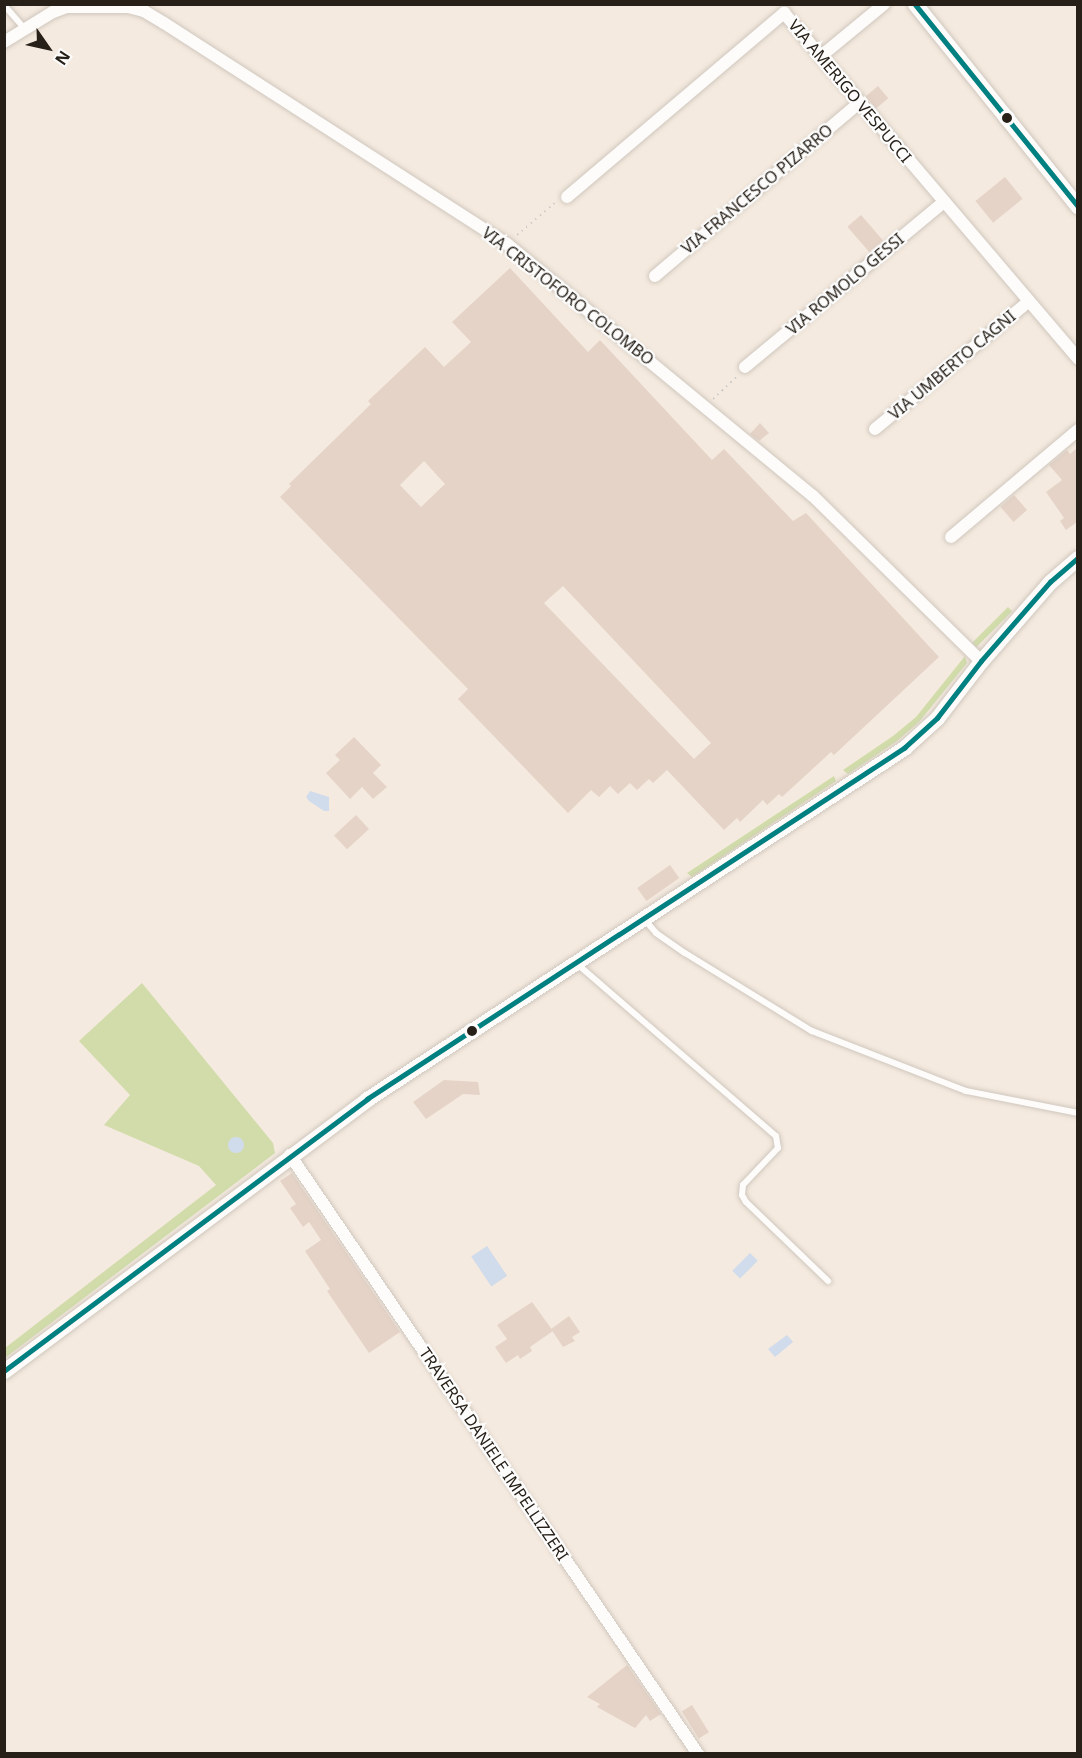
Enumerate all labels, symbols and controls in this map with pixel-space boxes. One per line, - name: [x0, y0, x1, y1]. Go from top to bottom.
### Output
- street label: VIA AMERIGO VESPUCCI: [785, 16, 915, 166]
- north arrow: [18, 18, 78, 78]
- text: N: [50, 47, 76, 70]
- unlabelled marker: [1001, 112, 1013, 124]
- street label: VIA FRANCESCO PIZARRO: [678, 120, 836, 258]
- street label: VIA CRISTOFORO COLOMBO: [478, 223, 658, 369]
- street label: VIA ROMOLO GESSI: [782, 229, 908, 339]
- street label: VIA UMBERTO CAGNI: [885, 306, 1019, 424]
- unlabelled marker: [466, 1025, 478, 1037]
- street label: TRAVERSA DANIELE IMPELLIZZERI: [415, 1344, 573, 1564]

